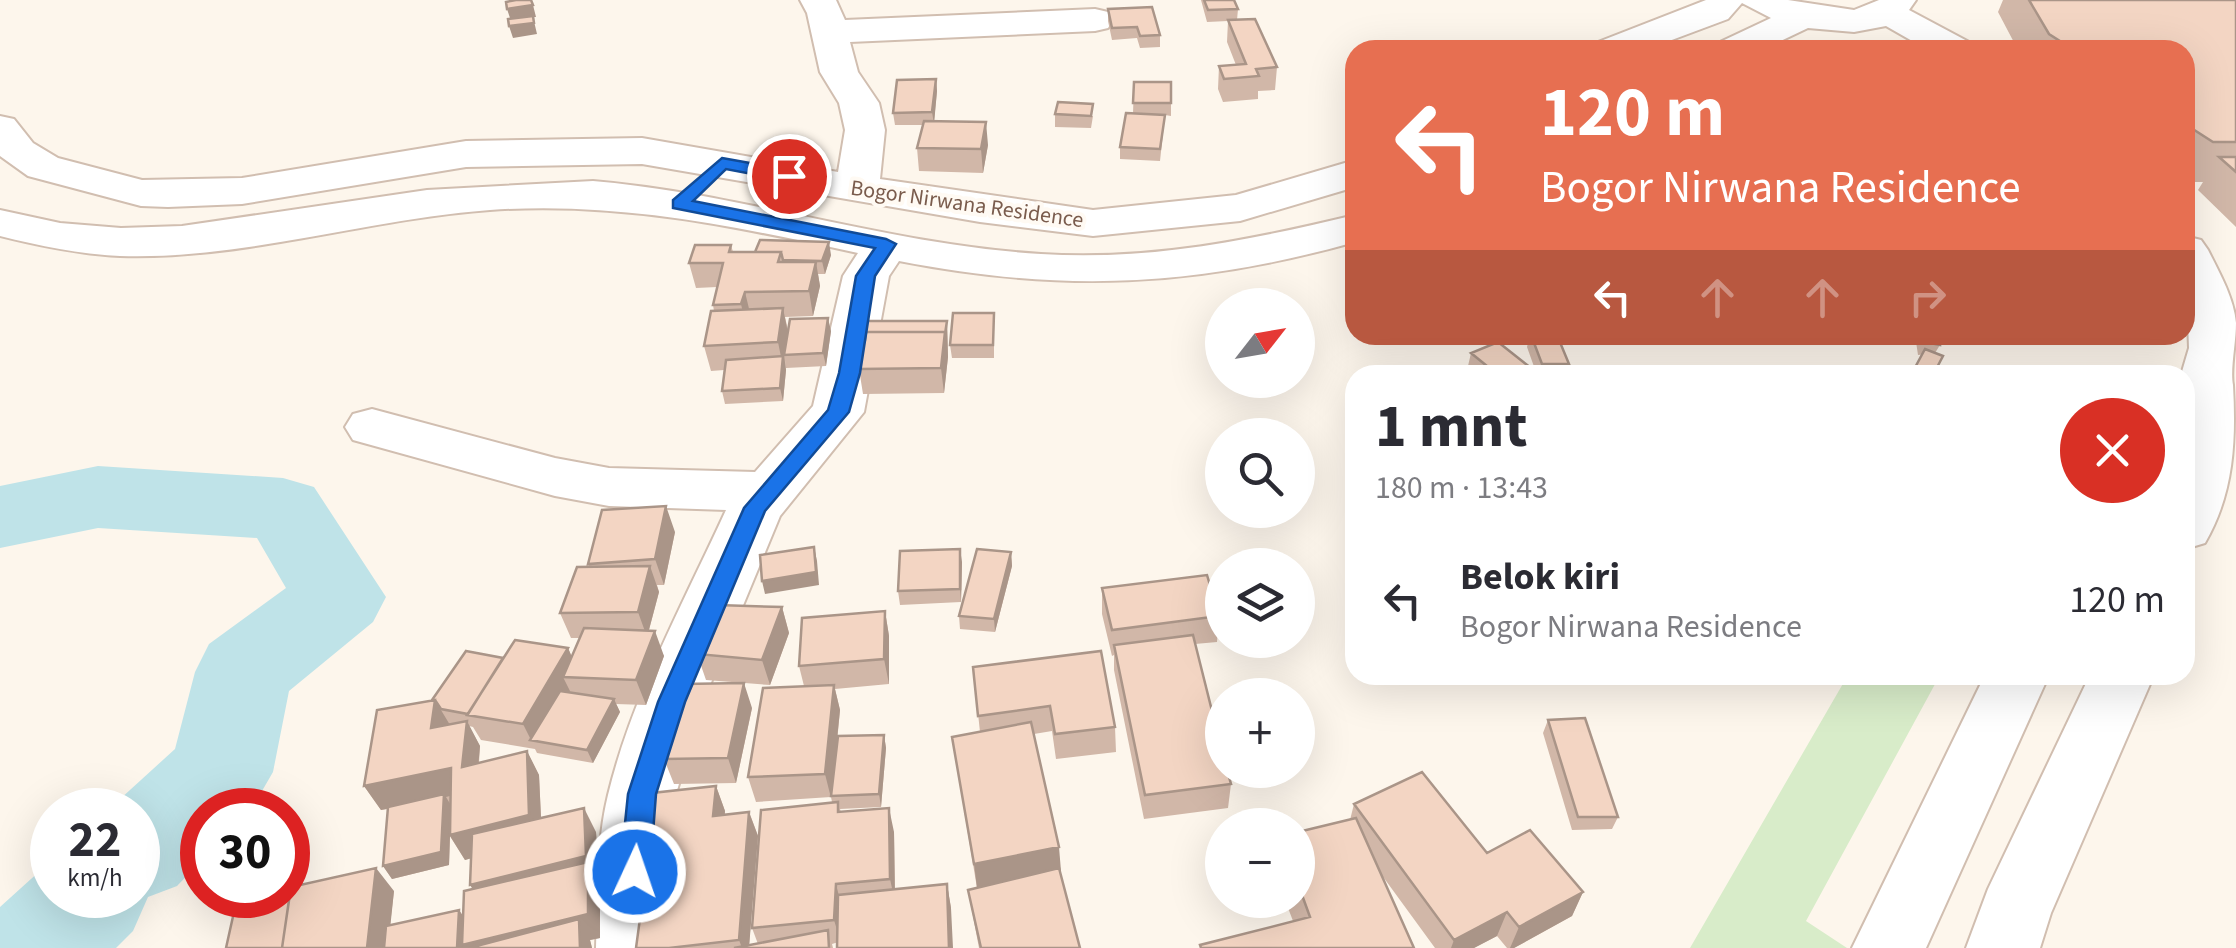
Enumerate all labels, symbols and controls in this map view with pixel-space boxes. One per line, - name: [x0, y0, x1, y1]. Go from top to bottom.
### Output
- text: 120 m: [1540, 63, 1725, 163]
- icon: left: [1375, 80, 1505, 210]
- pin: [747, 134, 832, 219]
- icon: arrive: [762, 149, 817, 204]
- text: Bogor Nirwana Residence: [1540, 156, 2021, 220]
- street label: Bogor Nirwana Residence: [848, 172, 1086, 236]
- icon: left: [1585, 270, 1640, 325]
- icon: ahead: [1690, 270, 1745, 325]
- icon: ahead: [1795, 270, 1850, 325]
- icon: right: [1900, 270, 1955, 325]
- north arrow: [1205, 288, 1315, 398]
- map controls: [1205, 288, 1315, 918]
- text: 1 mnt: [1375, 385, 1527, 470]
- button: close: [2060, 398, 2165, 503]
- button: search: [1205, 418, 1315, 528]
- text: 180 m · 13:43: [1375, 465, 1548, 511]
- button: layers: [1205, 548, 1315, 658]
- text: Belok kiri: [1460, 550, 1620, 604]
- icon: left: [1375, 573, 1430, 628]
- text: 120 m: [2069, 573, 2165, 627]
- text: Bogor Nirwana Residence: [1460, 604, 1802, 650]
- button: +: [1205, 678, 1315, 788]
- speed limit sign: 30: [180, 788, 310, 918]
- text: 22: [69, 805, 121, 876]
- button: −: [1205, 808, 1315, 918]
- position arrow: [583, 820, 687, 924]
- text: km/h: [67, 860, 123, 896]

